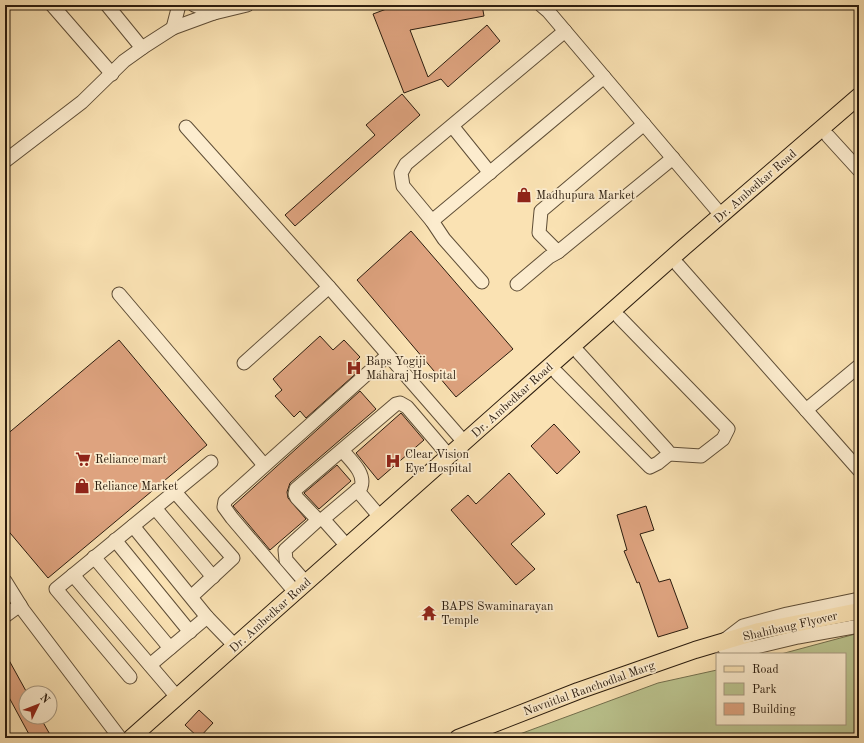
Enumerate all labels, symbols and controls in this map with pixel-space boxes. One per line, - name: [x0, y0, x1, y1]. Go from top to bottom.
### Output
- street label: Dr. Ambedkar Road: [712, 148, 799, 226]
- shop icon: Madhupura Market: [515, 186, 533, 204]
- place label: Madhupura Market: [536, 190, 635, 202]
- place label: Baps Yogiji Maharaj Hospital: [366, 356, 456, 382]
- hospital icon: Baps Yogiji Maharaj Hospital: [345, 359, 363, 377]
- street label: Dr. Ambedkar Road: [470, 361, 556, 440]
- place label: Clear Vision Eye Hospital: [405, 449, 471, 475]
- supermarket icon: Reliance mart: [74, 450, 92, 468]
- hospital icon: Clear Vision Eye Hospital: [384, 452, 402, 470]
- place label: Reliance mart: [95, 454, 167, 466]
- shop icon: Reliance Market: [73, 477, 91, 495]
- place label: Reliance Market: [94, 481, 178, 493]
- street label: Dr. Ambedkar Road: [228, 576, 314, 655]
- place label: BAPS Swaminarayan Temple: [441, 601, 554, 627]
- temple icon: BAPS Swaminarayan Temple: [420, 604, 438, 622]
- street label: Shahibaug Flyover: [742, 610, 839, 644]
- legend: [716, 653, 846, 725]
- street label: Navnitlal Ranchodlal Marg: [522, 659, 657, 718]
- text: Road: [752, 664, 779, 676]
- text: Park: [752, 684, 777, 696]
- north arrow: [18, 685, 58, 725]
- text: N: [37, 692, 52, 706]
- text: Building: [752, 704, 796, 716]

